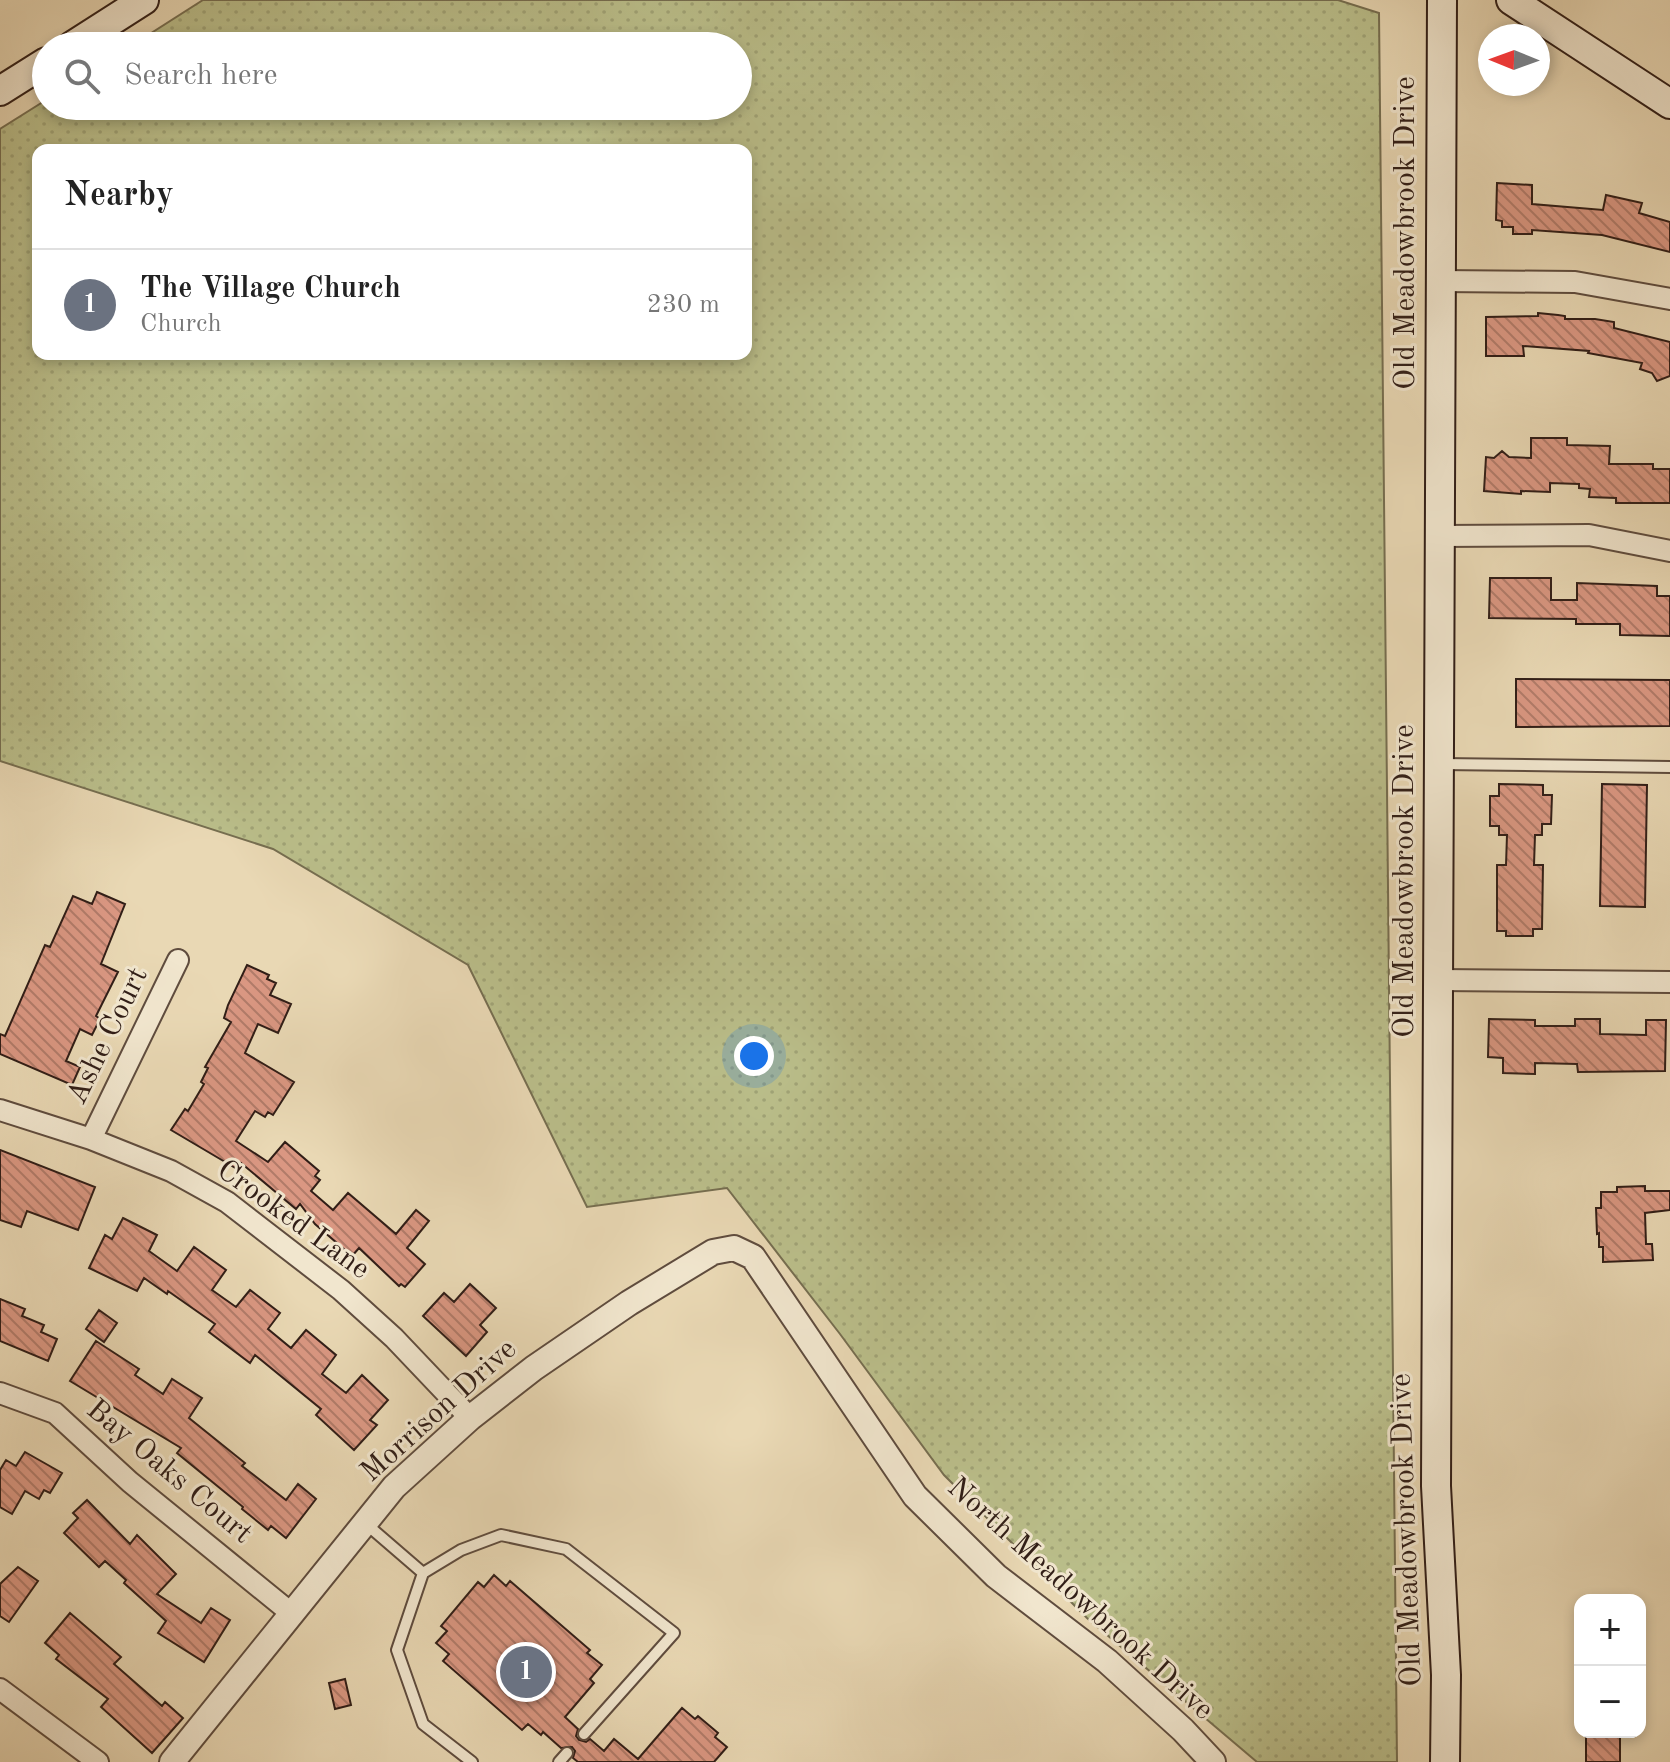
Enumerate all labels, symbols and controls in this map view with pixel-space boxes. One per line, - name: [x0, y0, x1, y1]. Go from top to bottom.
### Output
- north arrow: [1478, 24, 1550, 96]
- search box: [32, 32, 752, 120]
- icon: search: [60, 54, 104, 98]
- text: Search here: [124, 61, 278, 91]
- street label: Old Meadowbrook Drive: [1391, 76, 1421, 390]
- text: Nearby: [64, 179, 174, 213]
- text: The Village Church: [140, 274, 401, 304]
- text: 1: [82, 292, 98, 318]
- text: 230 m: [647, 292, 720, 318]
- text: Church: [140, 311, 222, 337]
- street label: Old Meadowbrook Drive: [1390, 724, 1420, 1038]
- street label: Ashe Court: [62, 963, 154, 1109]
- your location: [734, 1036, 774, 1076]
- street label: Crooked Lane: [211, 1155, 375, 1285]
- street label: Morrison Drive: [356, 1334, 522, 1488]
- street label: Old Meadowbrook Drive: [1387, 1373, 1427, 1687]
- street label: Bay Oaks Court: [80, 1394, 258, 1550]
- street label: North Meadowbrook Drive: [941, 1472, 1219, 1726]
- map controls: [1574, 1594, 1646, 1738]
- button: +: [1574, 1594, 1646, 1666]
- pin: 1: [500, 1642, 552, 1702]
- button: −: [1574, 1666, 1646, 1738]

